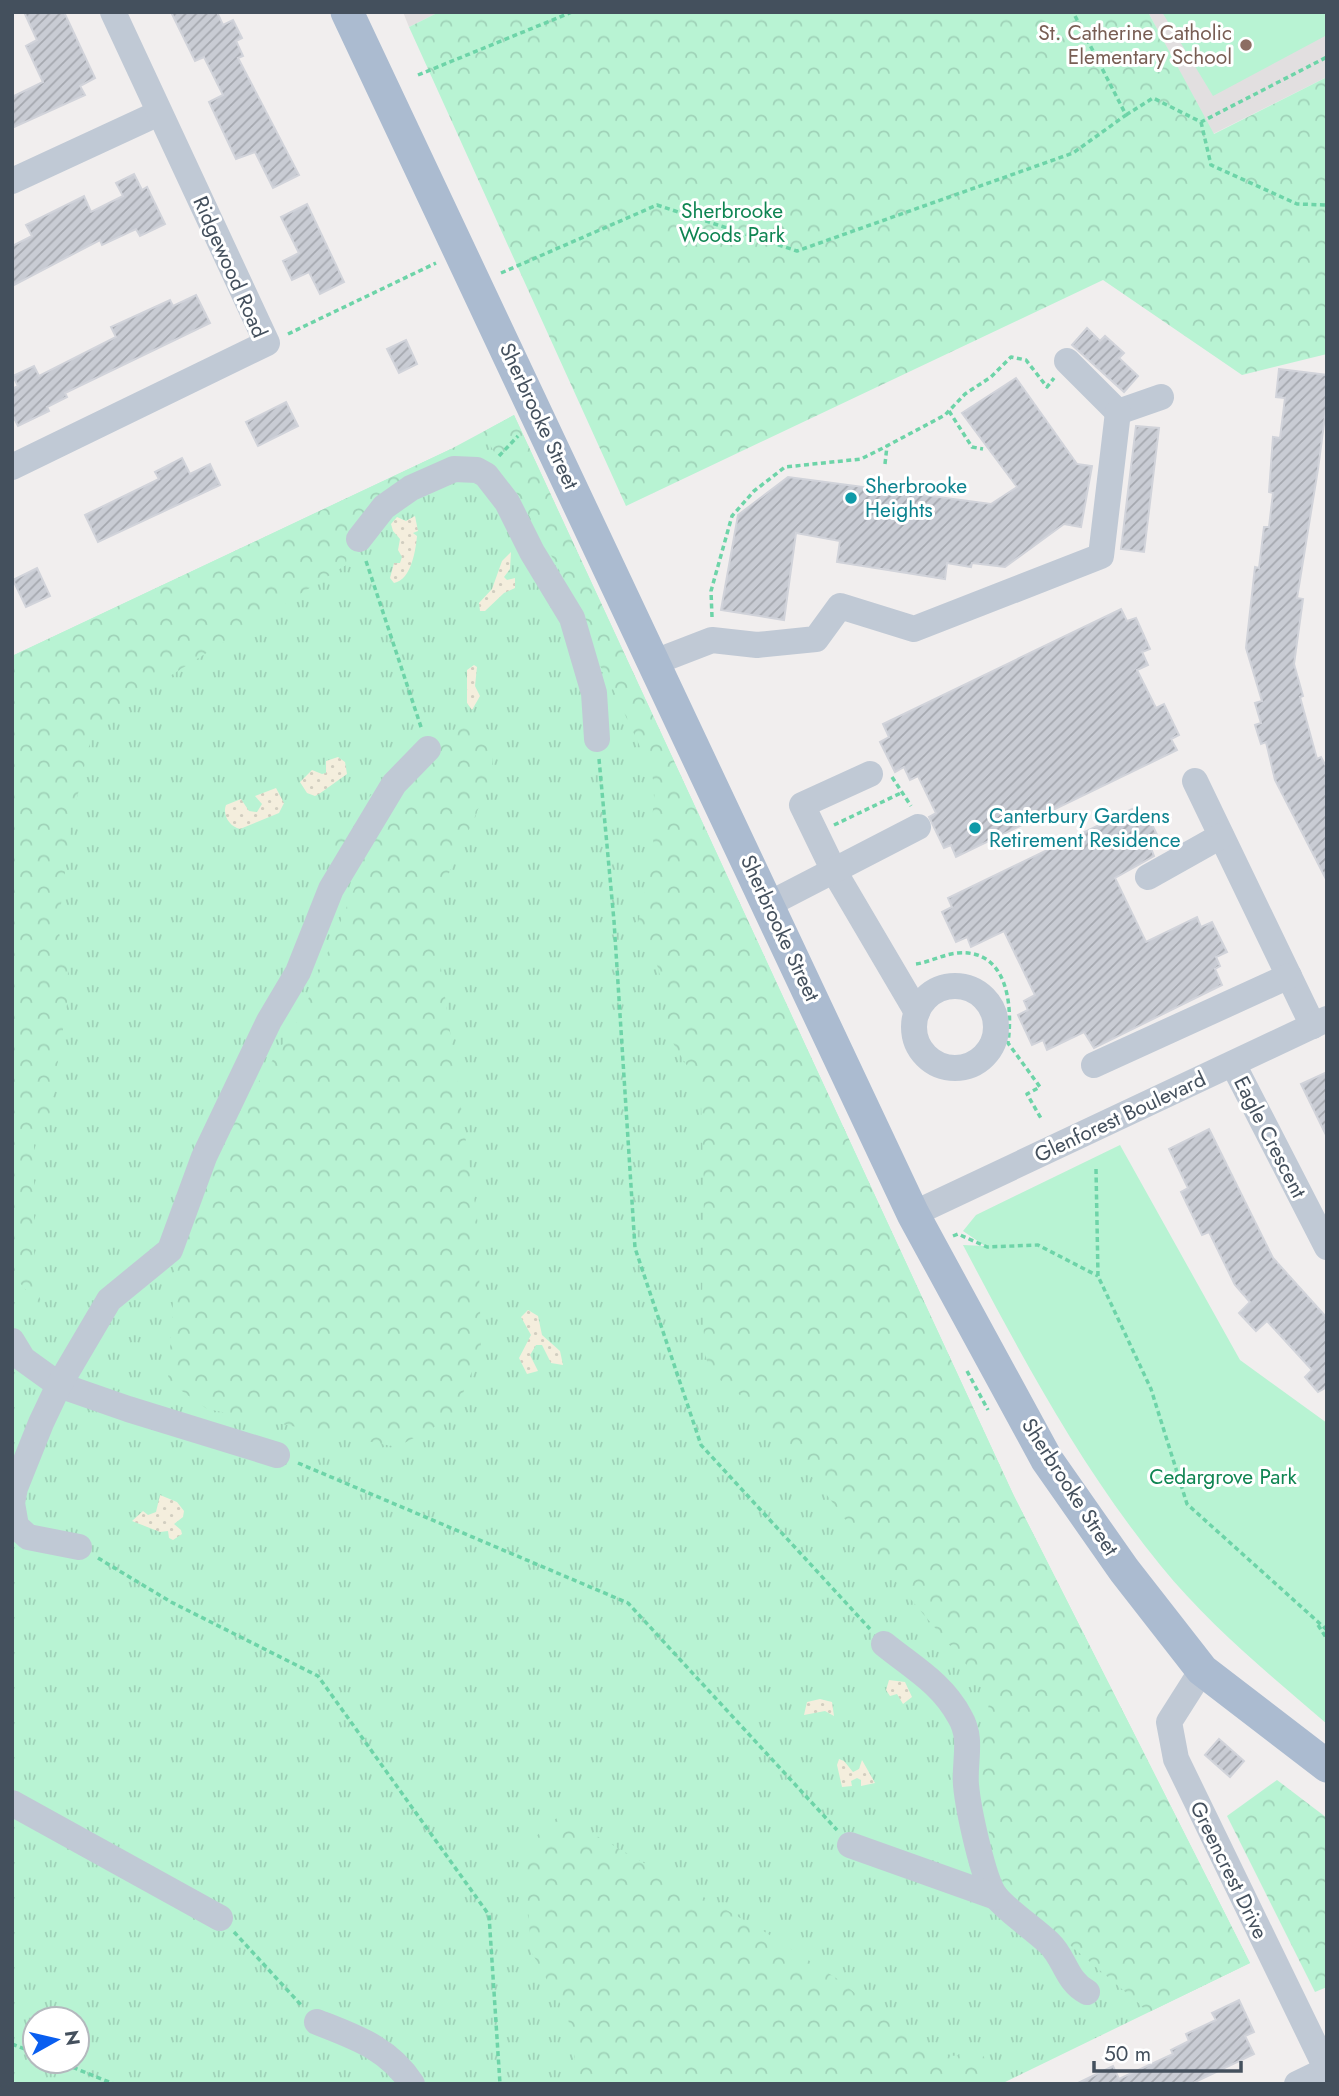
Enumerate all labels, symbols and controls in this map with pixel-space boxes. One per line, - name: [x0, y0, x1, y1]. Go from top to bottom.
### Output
- place label: St. Catherine Catholic Elementary School: [1038, 18, 1232, 72]
- marker: St. Catherine Catholic Elementary School: [1238, 37, 1254, 53]
- street label: Ridgewood Road: [185, 191, 275, 343]
- park label: Sherbrooke Woods Park: [679, 196, 786, 250]
- street label: Sherbrooke Street: [492, 338, 586, 494]
- place label: Sherbrooke Heights: [865, 471, 967, 525]
- marker: Sherbrooke Heights: [843, 490, 859, 506]
- place label: Canterbury Gardens Retirement Residence: [989, 801, 1181, 855]
- marker: Canterbury Gardens Retirement Residence: [967, 820, 983, 836]
- street label: Sherbrooke Street: [733, 850, 827, 1006]
- street label: Glenforest Boulevard: [1029, 1064, 1211, 1170]
- street label: Eagle Crescent: [1226, 1071, 1314, 1203]
- street label: Sherbrooke Street: [1014, 1412, 1126, 1562]
- park label: Cedargrove Park: [1149, 1462, 1298, 1492]
- street label: Greencrest Drive: [1183, 1796, 1275, 1944]
- north arrow: [21, 2005, 91, 2075]
- text: N: [58, 2028, 87, 2047]
- scale bar: [1094, 2030, 1241, 2074]
- text: 50 m: [1104, 2039, 1151, 2069]

